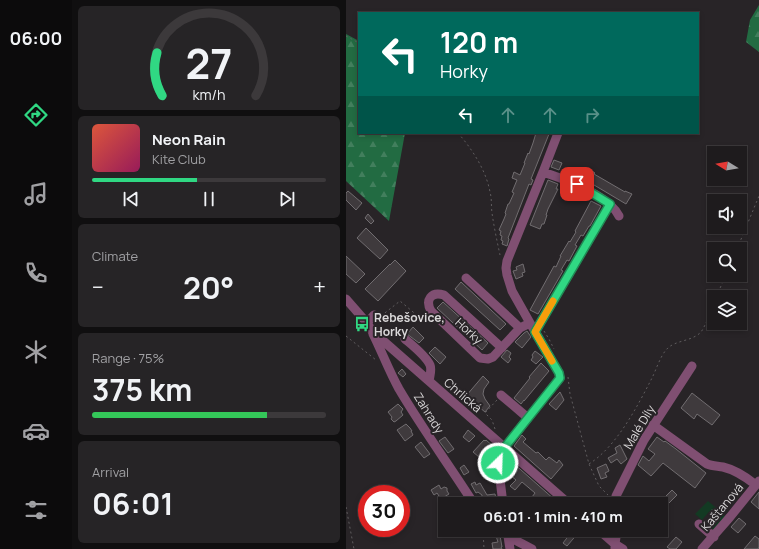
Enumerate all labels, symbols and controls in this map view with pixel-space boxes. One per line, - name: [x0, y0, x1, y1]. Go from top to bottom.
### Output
- text: 120 m: [440, 23, 518, 61]
- text: 06:00: [10, 26, 62, 50]
- icon: left: [374, 28, 426, 80]
- text: 27: [186, 35, 232, 91]
- text: Horky: [440, 59, 488, 83]
- text: km/h: [192, 85, 226, 104]
- icon: directions: [22, 101, 50, 129]
- icon: left: [455, 104, 477, 126]
- icon: ahead: [497, 104, 519, 126]
- icon: ahead: [539, 104, 561, 126]
- icon: right: [581, 104, 603, 126]
- text: Neon Rain: [152, 129, 226, 150]
- north arrow: [707, 146, 747, 186]
- map controls: [707, 146, 747, 330]
- text: Kite Club: [152, 150, 206, 168]
- pin: [560, 167, 594, 201]
- icon: arrive: [566, 173, 588, 195]
- icon: music: [22, 180, 50, 208]
- icon: previous: [120, 188, 142, 210]
- icon: pause: [198, 188, 220, 210]
- icon: next: [276, 188, 298, 210]
- button: sound: [707, 194, 747, 234]
- button: search: [707, 242, 747, 282]
- text: Climate: [92, 247, 138, 265]
- icon: phone: [22, 259, 50, 287]
- text: 20°: [183, 267, 234, 308]
- text: −: [92, 272, 104, 302]
- text: +: [313, 272, 326, 302]
- button: layers: [707, 290, 747, 330]
- place label: Rebešovice, Horky: [374, 309, 445, 340]
- street label: Horky: [452, 314, 487, 349]
- bus stop icon: Rebešovice, Horky: [353, 315, 371, 333]
- icon: climate: [22, 338, 50, 366]
- text: Range · 75%: [92, 349, 164, 367]
- text: 375 km: [92, 369, 192, 410]
- street label: Chrlická: [440, 374, 486, 416]
- street label: Zahrady: [410, 389, 449, 437]
- street label: Malé Díly: [619, 401, 659, 452]
- icon: car: [22, 417, 50, 445]
- position arrow: [477, 442, 519, 484]
- text: Arrival: [92, 463, 129, 481]
- street label: Kaštanová: [697, 479, 747, 535]
- text: 06:01: [92, 483, 174, 524]
- speed limit sign: 30: [358, 485, 410, 537]
- icon: filters: [22, 496, 50, 524]
- text: 06:01 · 1 min · 410 m: [483, 506, 623, 527]

